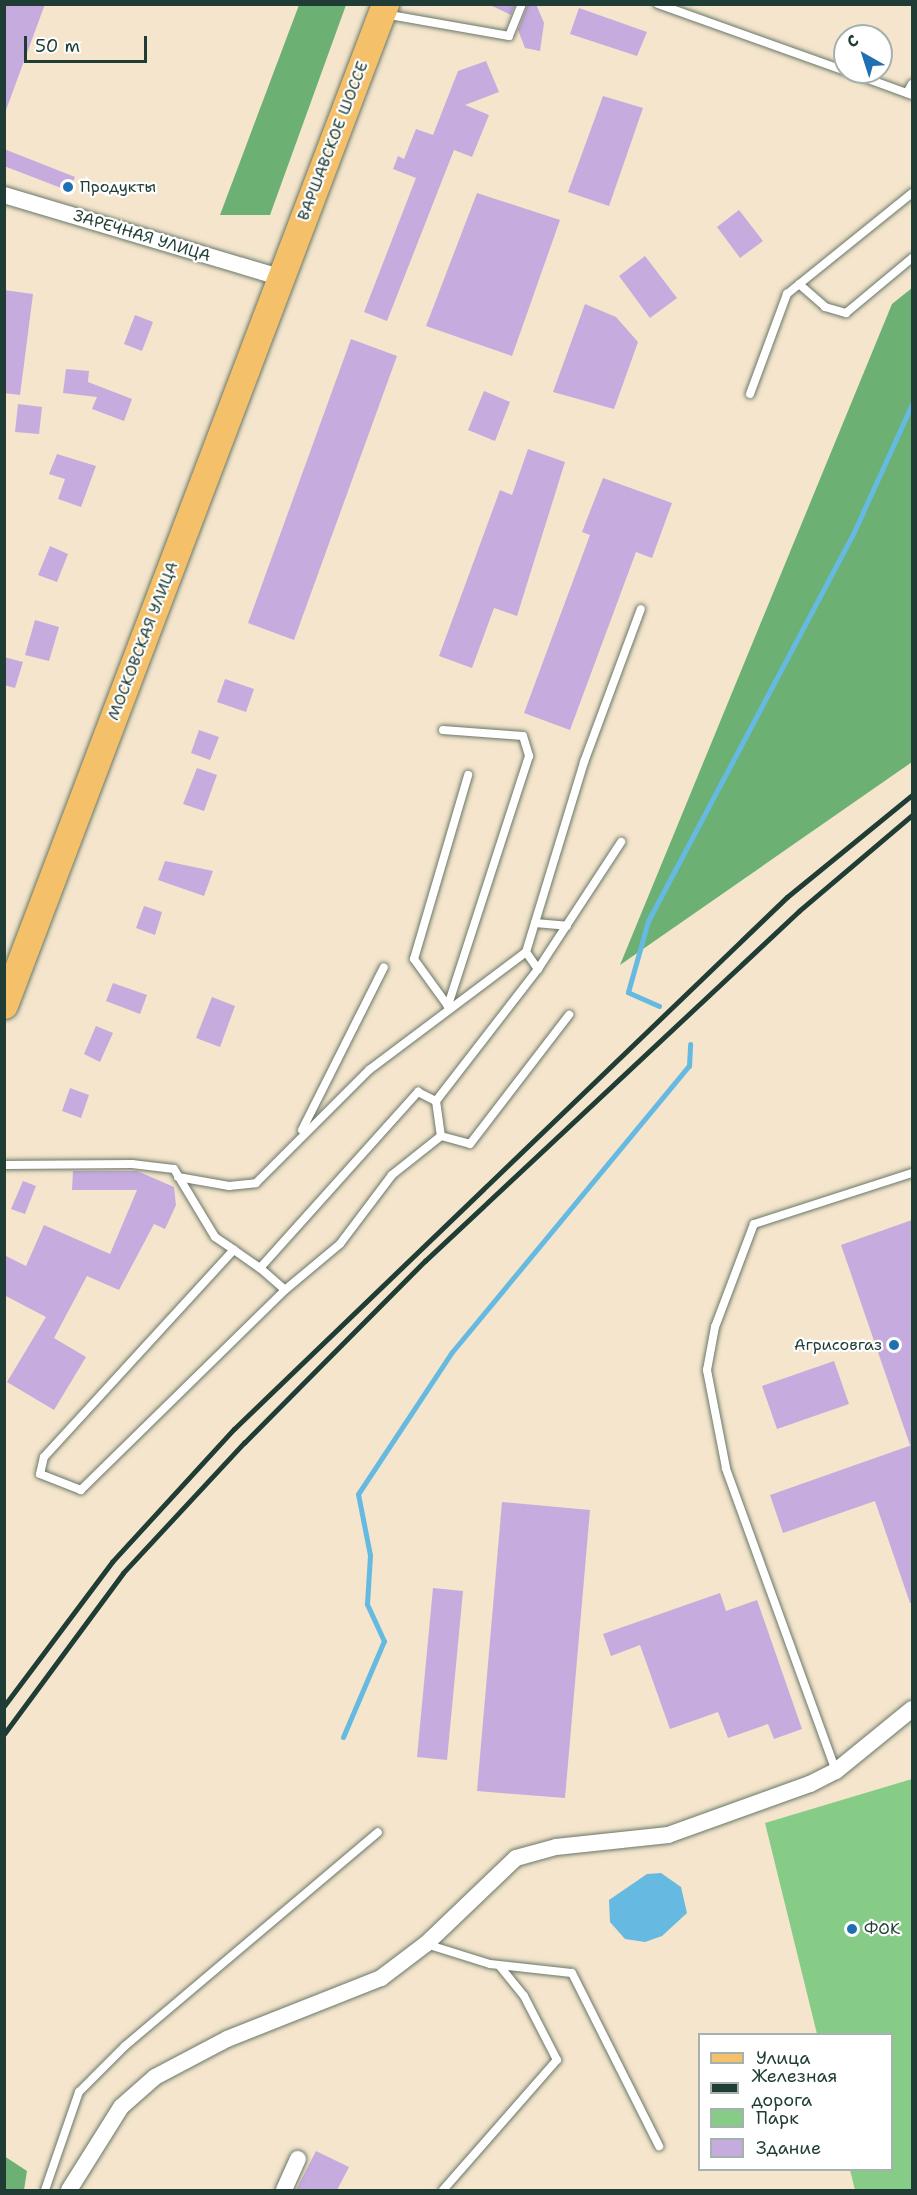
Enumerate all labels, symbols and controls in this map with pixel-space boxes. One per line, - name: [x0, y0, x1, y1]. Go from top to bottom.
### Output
- scale bar: [27, 24, 150, 62]
- north arrow: [833, 24, 893, 84]
- text: С: [842, 30, 863, 52]
- text: 50 m: [35, 34, 80, 58]
- street label: ВАРШАВСКОЕ ШОССЕ: [294, 59, 372, 223]
- place label: Продукты: [80, 177, 156, 197]
- marker: Продукты: [61, 180, 75, 194]
- street label: ЗАРЕЧНАЯ УЛИЦА: [71, 206, 213, 266]
- street label: МОСКОВСКАЯ УЛИЦА: [104, 559, 182, 723]
- place label: Агрисовгаз: [794, 1335, 882, 1355]
- marker: Агрисовгаз: [887, 1338, 901, 1352]
- place label: ФОК: [864, 1919, 900, 1939]
- marker: ФОК: [845, 1922, 859, 1936]
- legend: [698, 2033, 893, 2171]
- text: Улица: [756, 2046, 810, 2070]
- text: Железная дорога: [751, 2064, 837, 2112]
- text: Парк: [756, 2106, 799, 2130]
- text: Здание: [756, 2136, 821, 2160]

